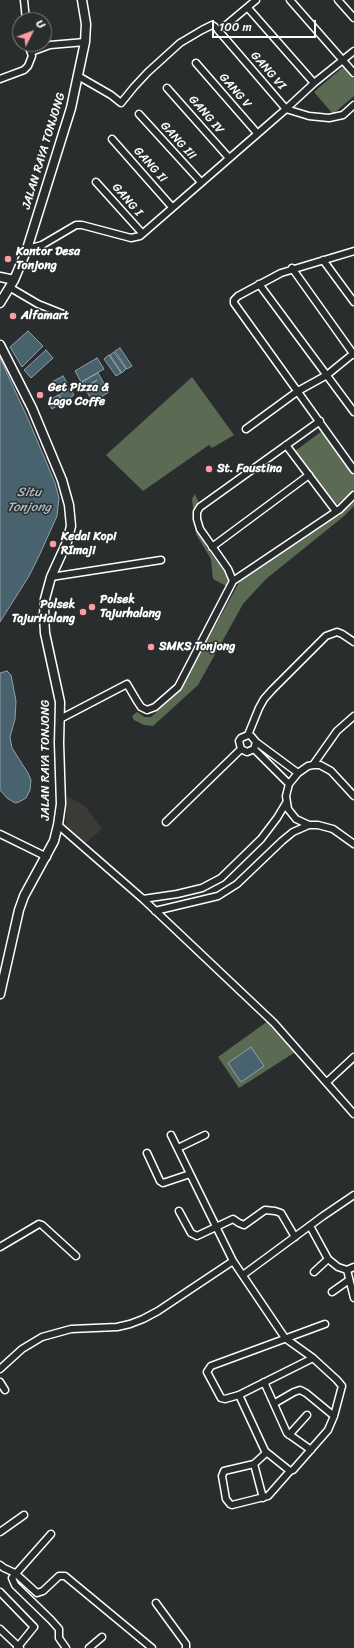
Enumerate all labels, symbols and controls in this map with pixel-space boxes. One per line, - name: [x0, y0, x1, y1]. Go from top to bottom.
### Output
- north arrow: [12, 12, 52, 52]
- scale bar: [214, 12, 318, 38]
- text: U: [31, 15, 50, 33]
- text: 100 m: [219, 16, 252, 38]
- street label: GANG VI: [247, 49, 289, 93]
- street label: GANG V: [216, 71, 254, 111]
- street label: JALAN RAYA TONJONG: [19, 91, 69, 211]
- street label: GANG IV: [185, 93, 227, 137]
- street label: GANG III: [157, 119, 199, 163]
- street label: GANG II: [130, 144, 170, 186]
- street label: GANG I: [109, 181, 145, 219]
- place label: Kantor Desa Tonjong: [16, 245, 80, 273]
- marker: Kantor Desa Tonjong: [3, 254, 13, 264]
- place label: Alfamart: [21, 309, 69, 323]
- marker: Alfamart: [8, 311, 18, 321]
- place label: Get Pizza & Lago Coffe: [48, 381, 109, 409]
- marker: Get Pizza & Lago Coffe: [35, 390, 45, 400]
- place label: St. Faustina: [217, 462, 282, 476]
- marker: St. Faustina: [204, 464, 214, 474]
- water label: Situ Tonjong: [7, 485, 51, 516]
- place label: Kedai Kopi RImaji: [61, 530, 116, 558]
- marker: Kedai Kopi RImaji: [48, 539, 58, 549]
- place label: Polsek Tajurhalang: [100, 593, 161, 621]
- place label: Polsek TajurHalang: [12, 598, 75, 626]
- marker: Polsek Tajurhalang: [87, 602, 97, 612]
- marker: Polsek TajurHalang: [78, 607, 88, 617]
- place label: SMKS Tonjong: [159, 640, 235, 654]
- marker: SMKS Tonjong: [146, 642, 156, 652]
- street label: JALAN RAYA TONJONG: [39, 699, 53, 821]

